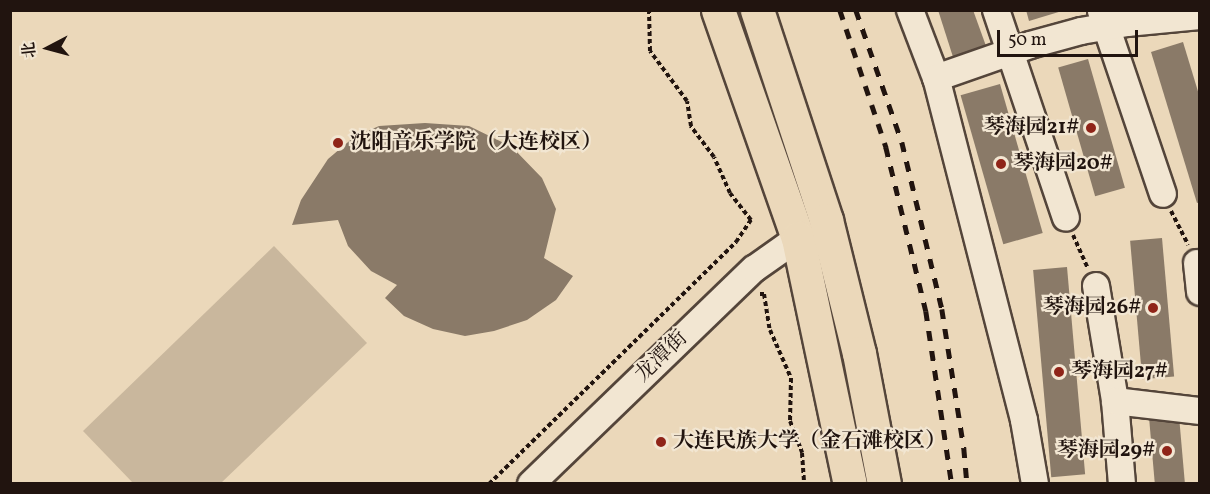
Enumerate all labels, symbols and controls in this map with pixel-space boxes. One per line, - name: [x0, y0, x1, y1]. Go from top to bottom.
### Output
- north arrow: [18, 18, 78, 78]
- scale bar: [1000, 18, 1141, 56]
- text: 50 m: [1008, 28, 1047, 53]
- text: 北: [18, 41, 42, 59]
- place label: 琴海园21#: [984, 115, 1079, 141]
- marker: 琴海园21#: [1084, 121, 1098, 135]
- place label: 沈阳音乐学院（大连校区）: [350, 130, 602, 156]
- marker: 沈阳音乐学院（大连校区）: [331, 136, 345, 150]
- place label: 琴海园20#: [1013, 151, 1113, 177]
- marker: 琴海园20#: [994, 157, 1008, 171]
- place label: 琴海园26#: [1043, 295, 1141, 321]
- marker: 琴海园26#: [1146, 301, 1160, 315]
- street label: 龙潭街: [631, 326, 693, 388]
- place label: 琴海园27#: [1071, 359, 1167, 385]
- marker: 琴海园27#: [1052, 365, 1066, 379]
- place label: 大连民族大学（金石滩校区）: [673, 429, 946, 455]
- marker: 大连民族大学（金石滩校区）: [654, 435, 668, 449]
- place label: 琴海园29#: [1057, 438, 1155, 464]
- marker: 琴海园29#: [1160, 444, 1174, 458]

